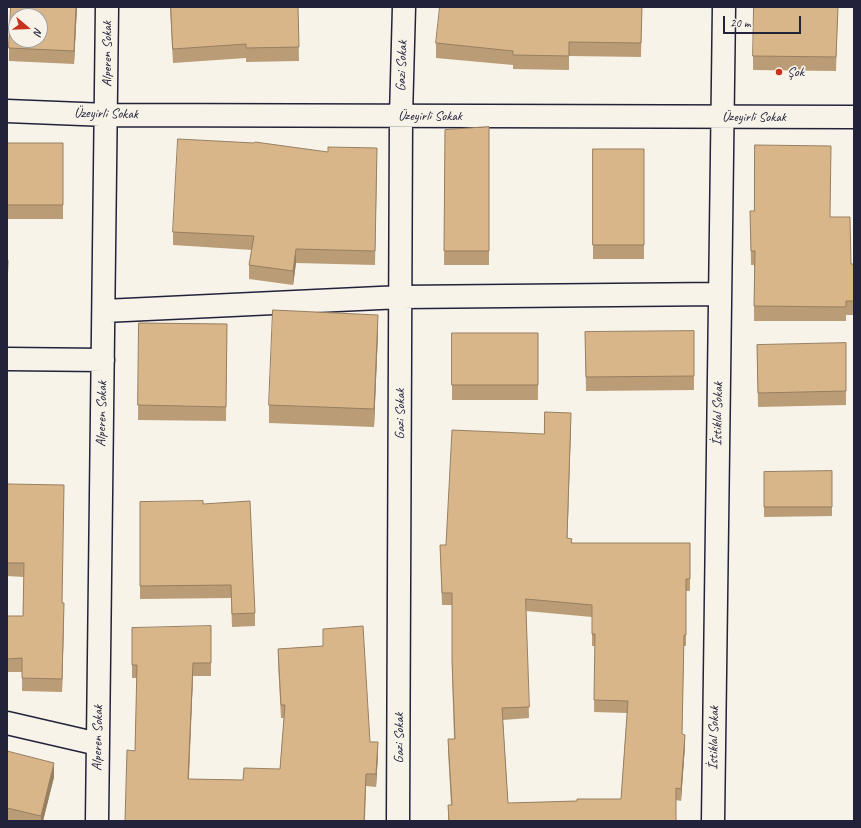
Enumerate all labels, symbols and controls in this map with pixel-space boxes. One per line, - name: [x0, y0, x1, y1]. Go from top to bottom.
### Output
- north arrow: [8, 8, 48, 48]
- scale bar: [725, 8, 803, 34]
- text: 20 m: [730, 15, 750, 31]
- street label: Alperen Sokak: [99, 21, 115, 87]
- text: N: [31, 26, 46, 37]
- street label: Gazi Sokak: [393, 40, 411, 92]
- place label: Şok: [787, 64, 804, 80]
- marker: Şok: [774, 67, 784, 77]
- street label: Üzeyirli Sokak: [74, 105, 138, 123]
- street label: Üzeyirli Sokak: [398, 108, 462, 124]
- street label: Üzeyirli Sokak: [722, 109, 786, 125]
- street label: Alperen Sokak: [93, 381, 111, 447]
- street label: İstiklal Sokak: [709, 382, 727, 446]
- street label: Gazi Sokak: [392, 389, 408, 439]
- street label: Alperen Sokak: [89, 705, 107, 771]
- street label: İstiklal Sokak: [705, 706, 723, 770]
- street label: Gazi Sokak: [391, 713, 407, 763]

